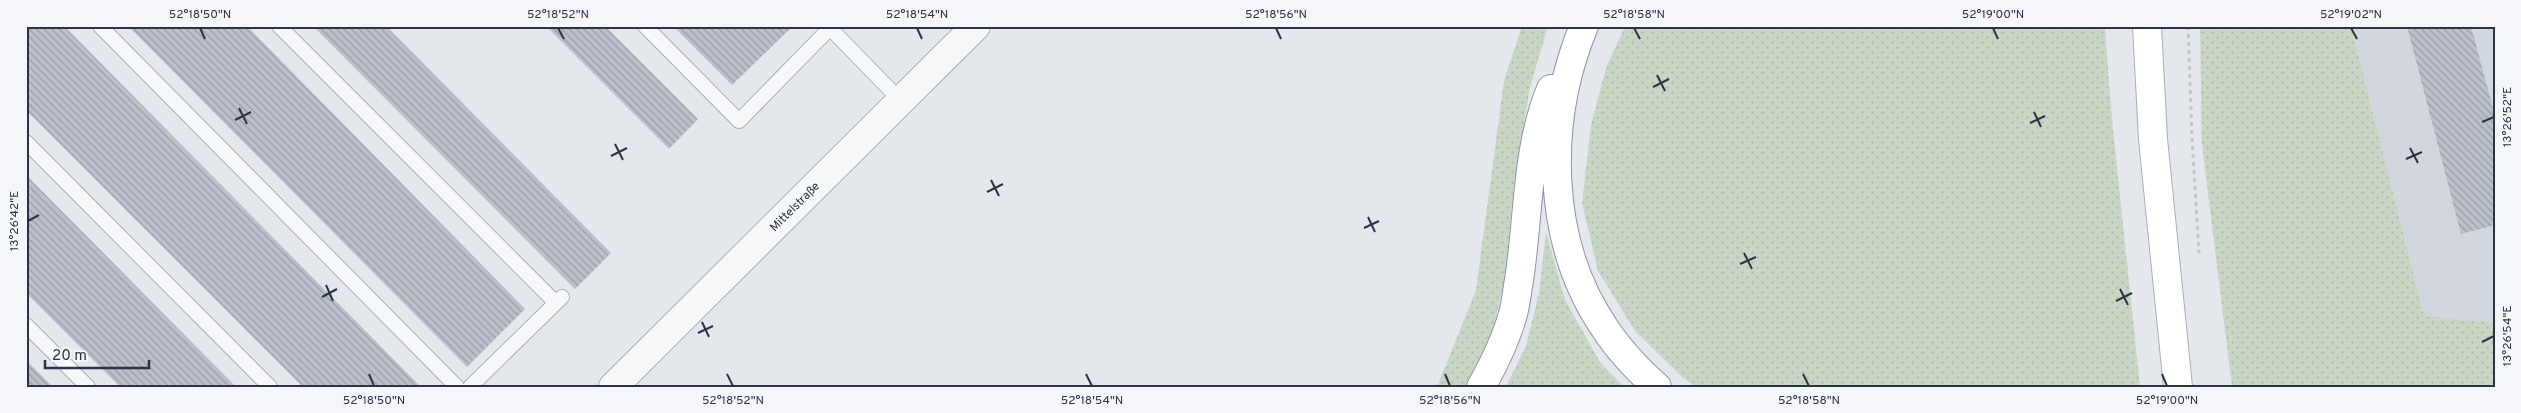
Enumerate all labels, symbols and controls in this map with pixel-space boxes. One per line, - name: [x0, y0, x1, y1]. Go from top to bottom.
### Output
- text: 52°18'50"N: [169, 7, 231, 23]
- text: 52°18'52"N: [527, 7, 589, 23]
- text: 52°18'54"N: [886, 7, 948, 23]
- text: 52°18'56"N: [1245, 7, 1307, 23]
- text: 52°18'58"N: [1603, 7, 1665, 23]
- text: 52°19'00"N: [1962, 7, 2024, 23]
- text: 52°19'02"N: [2320, 7, 2382, 23]
- text: 13°26'52"E: [2500, 87, 2516, 147]
- street label: Mittelstraße: [767, 179, 824, 236]
- text: 13°26'42"E: [7, 191, 23, 251]
- text: 13°26'54"E: [2500, 306, 2516, 366]
- scale bar: [45, 338, 149, 370]
- text: 20 m: [52, 347, 87, 366]
- text: 52°18'50"N: [343, 393, 405, 409]
- text: 52°18'52"N: [702, 393, 764, 409]
- text: 52°18'54"N: [1061, 393, 1123, 409]
- text: 52°18'56"N: [1419, 393, 1481, 409]
- text: 52°18'58"N: [1778, 393, 1840, 409]
- text: 52°19'00"N: [2136, 393, 2198, 409]

